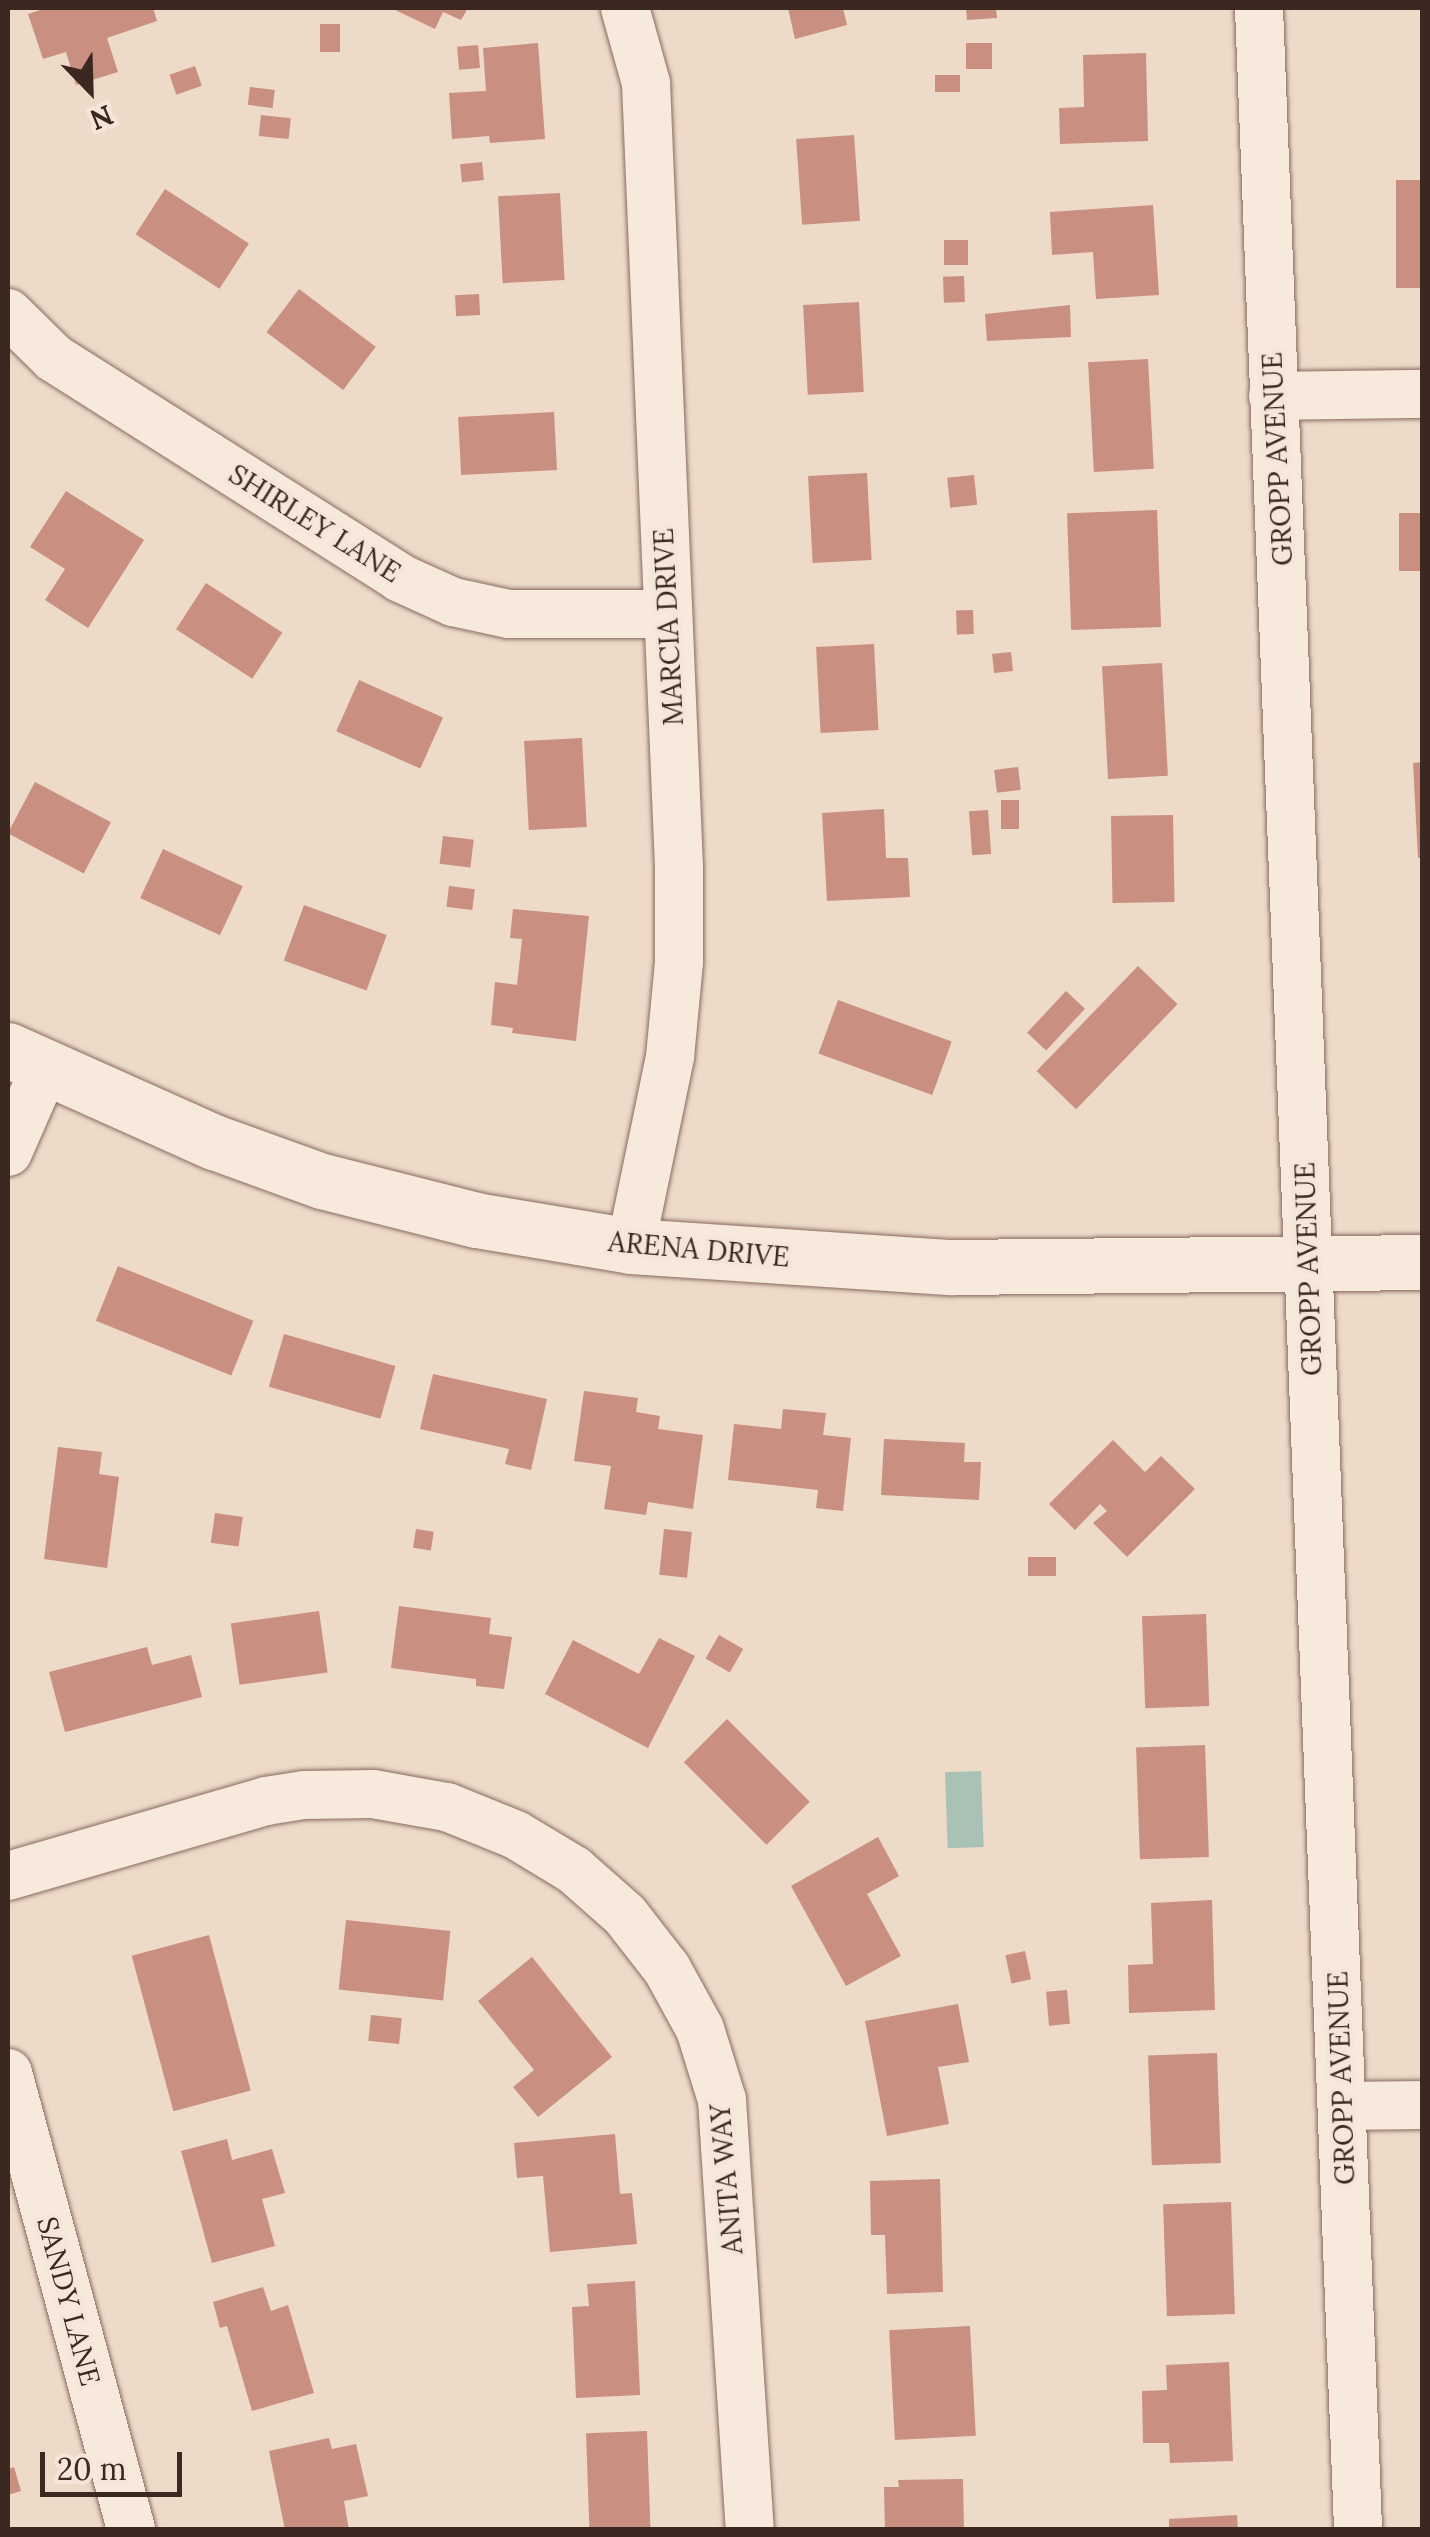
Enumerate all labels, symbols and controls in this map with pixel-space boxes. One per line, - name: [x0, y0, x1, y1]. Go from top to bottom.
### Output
- north arrow: [40, 40, 140, 140]
- text: N: [85, 97, 119, 138]
- street label: GROPP AVENUE: [1255, 351, 1299, 567]
- street label: SHIRLEY LANE: [223, 457, 407, 589]
- street label: MARCIA DRIVE: [646, 527, 690, 727]
- street label: GROPP AVENUE: [1287, 1161, 1329, 1377]
- street label: ARENA DRIVE: [607, 1224, 791, 1274]
- street label: GROPP AVENUE: [1320, 1970, 1362, 2186]
- street label: ANITA WAY: [703, 2102, 749, 2256]
- street label: SANDY LANE: [30, 2213, 108, 2389]
- scale bar: [45, 2432, 188, 2494]
- text: 20 m: [57, 2450, 126, 2488]

